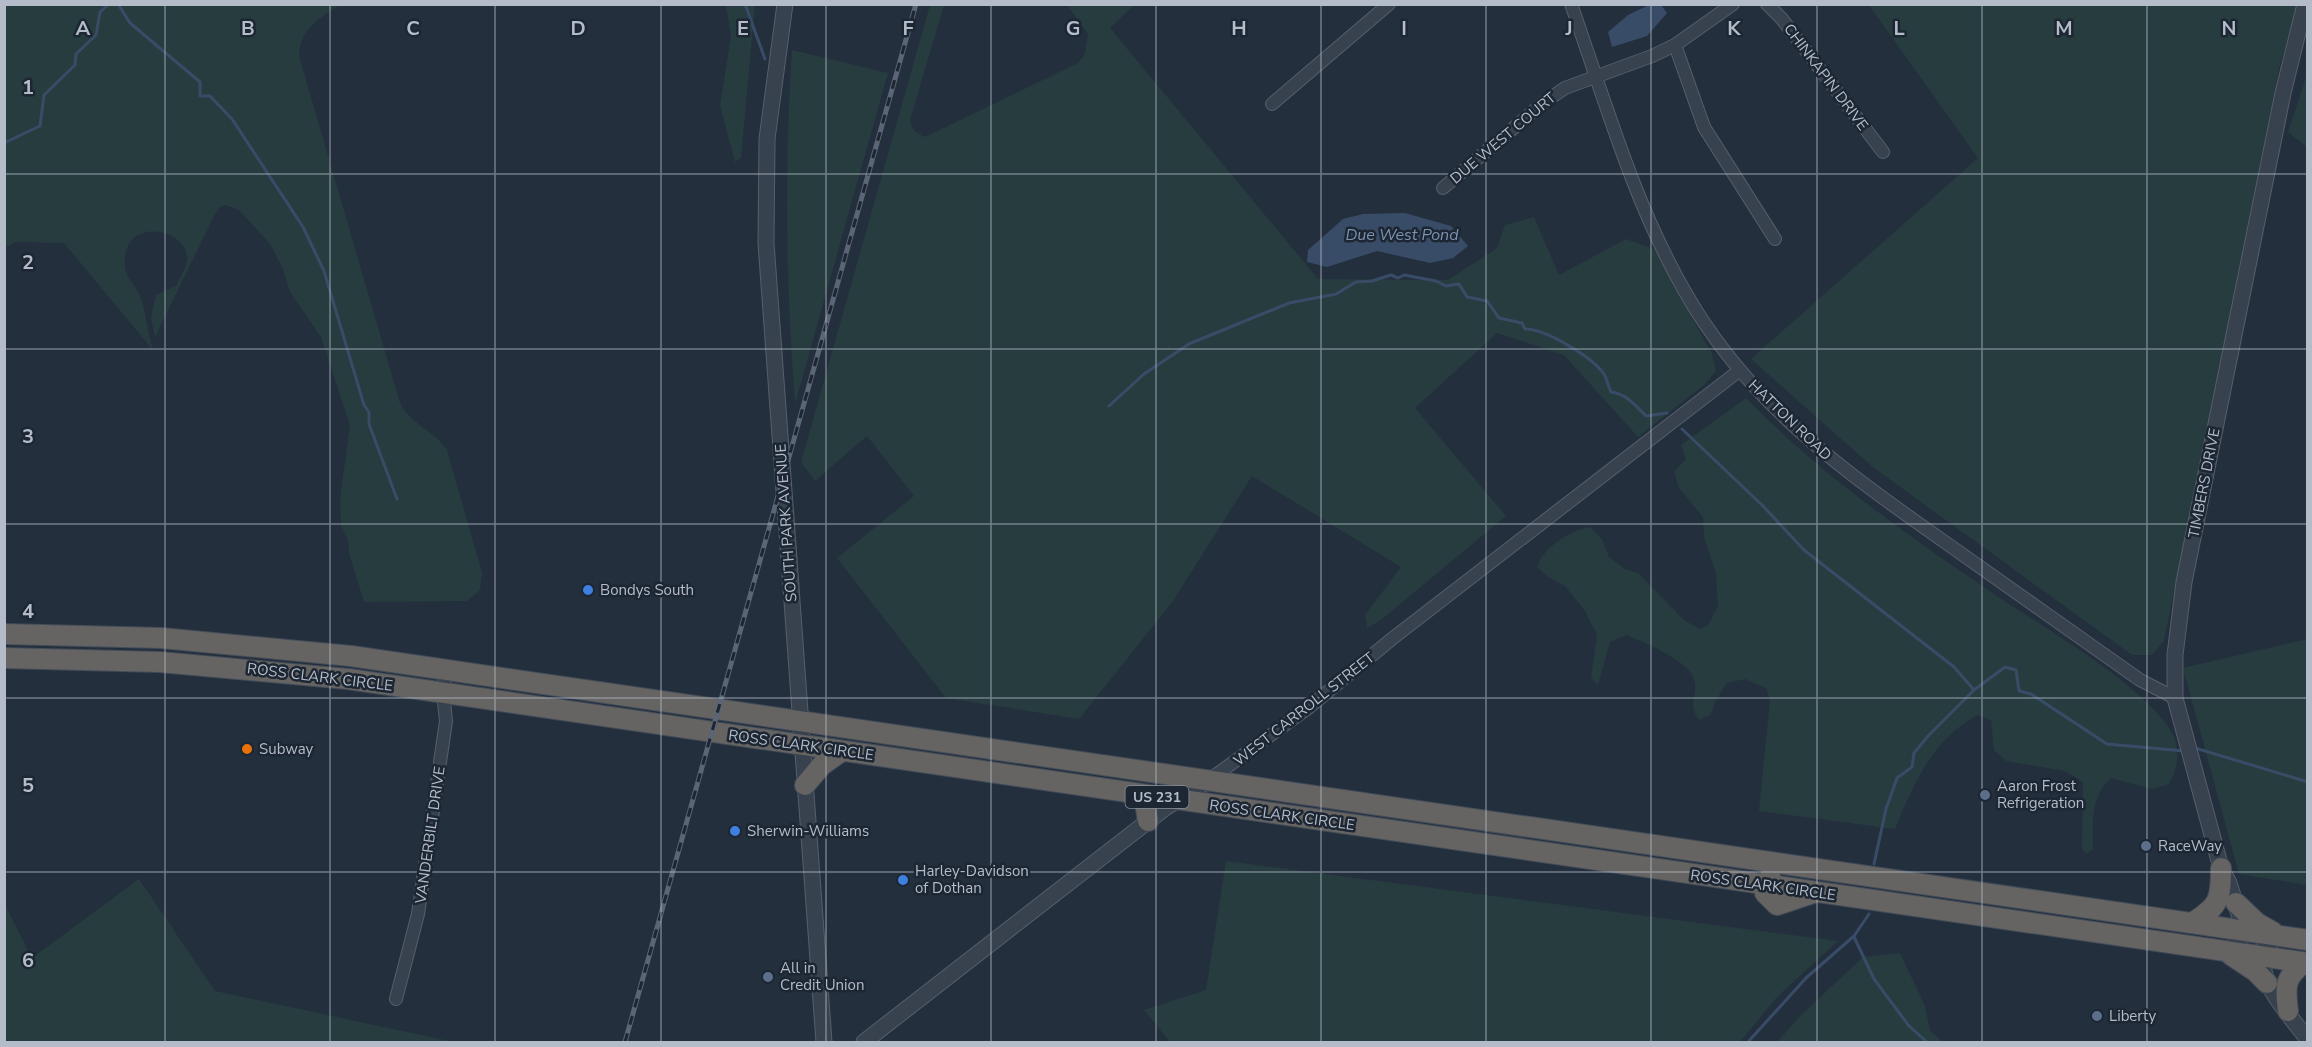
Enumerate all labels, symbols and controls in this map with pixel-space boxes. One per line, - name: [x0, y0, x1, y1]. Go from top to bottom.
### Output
- text: A: [76, 15, 91, 42]
- text: B: [241, 15, 255, 42]
- text: C: [406, 15, 420, 42]
- text: D: [570, 15, 586, 42]
- text: E: [737, 15, 749, 42]
- text: F: [902, 15, 914, 42]
- text: G: [1066, 15, 1080, 42]
- text: H: [1231, 15, 1247, 42]
- text: I: [1401, 15, 1407, 42]
- text: J: [1564, 15, 1573, 42]
- text: K: [1727, 15, 1741, 42]
- text: L: [1893, 15, 1905, 42]
- text: M: [2055, 15, 2073, 42]
- text: N: [2222, 15, 2236, 42]
- street label: CHINKAPIN DRIVE: [1779, 20, 1873, 134]
- text: 1: [22, 74, 34, 101]
- street label: DUE WEST COURT: [1446, 88, 1560, 188]
- water label: Due West Pond: [1345, 224, 1459, 246]
- text: 2: [22, 249, 34, 276]
- street label: HATTON ROAD: [1744, 375, 1836, 465]
- text: 3: [22, 423, 34, 450]
- street label: TIMBERS DRIVE: [2184, 426, 2224, 540]
- street label: SOUTH PARK AVENUE: [770, 443, 802, 603]
- place label: Bondys South: [600, 580, 694, 600]
- marker: Bondys South: [581, 583, 595, 597]
- text: 4: [22, 598, 34, 625]
- street label: WEST CARROLL STREET: [1229, 648, 1379, 770]
- street label: ROSS CLARK CIRCLE: [246, 658, 394, 696]
- street label: ROSS CLARK CIRCLE: [727, 725, 875, 765]
- place label: Subway: [259, 739, 314, 759]
- marker: Subway: [240, 742, 254, 756]
- street label: VANDERBILT DRIVE: [410, 765, 450, 906]
- text: 5: [22, 772, 34, 799]
- place label: Aaron Frost Refrigeration: [1997, 776, 2084, 813]
- road number: US 231: [1126, 786, 1188, 808]
- marker: Aaron Frost Refrigeration: [1978, 788, 1992, 802]
- street label: ROSS CLARK CIRCLE: [1208, 795, 1356, 835]
- place label: Sherwin-Williams: [747, 821, 869, 841]
- marker: Sherwin-Williams: [728, 824, 742, 838]
- place label: RaceWay: [2158, 836, 2222, 856]
- marker: RaceWay: [2139, 839, 2153, 853]
- place label: Harley-Davidson of Dothan: [915, 861, 1029, 898]
- street label: ROSS CLARK CIRCLE: [1689, 865, 1837, 905]
- marker: Harley-Davidson of Dothan: [896, 873, 910, 887]
- text: 6: [22, 947, 34, 974]
- place label: All in Credit Union: [780, 958, 864, 995]
- marker: All in Credit Union: [761, 970, 775, 984]
- place label: Liberty: [2109, 1006, 2156, 1026]
- marker: Liberty: [2090, 1009, 2104, 1023]

